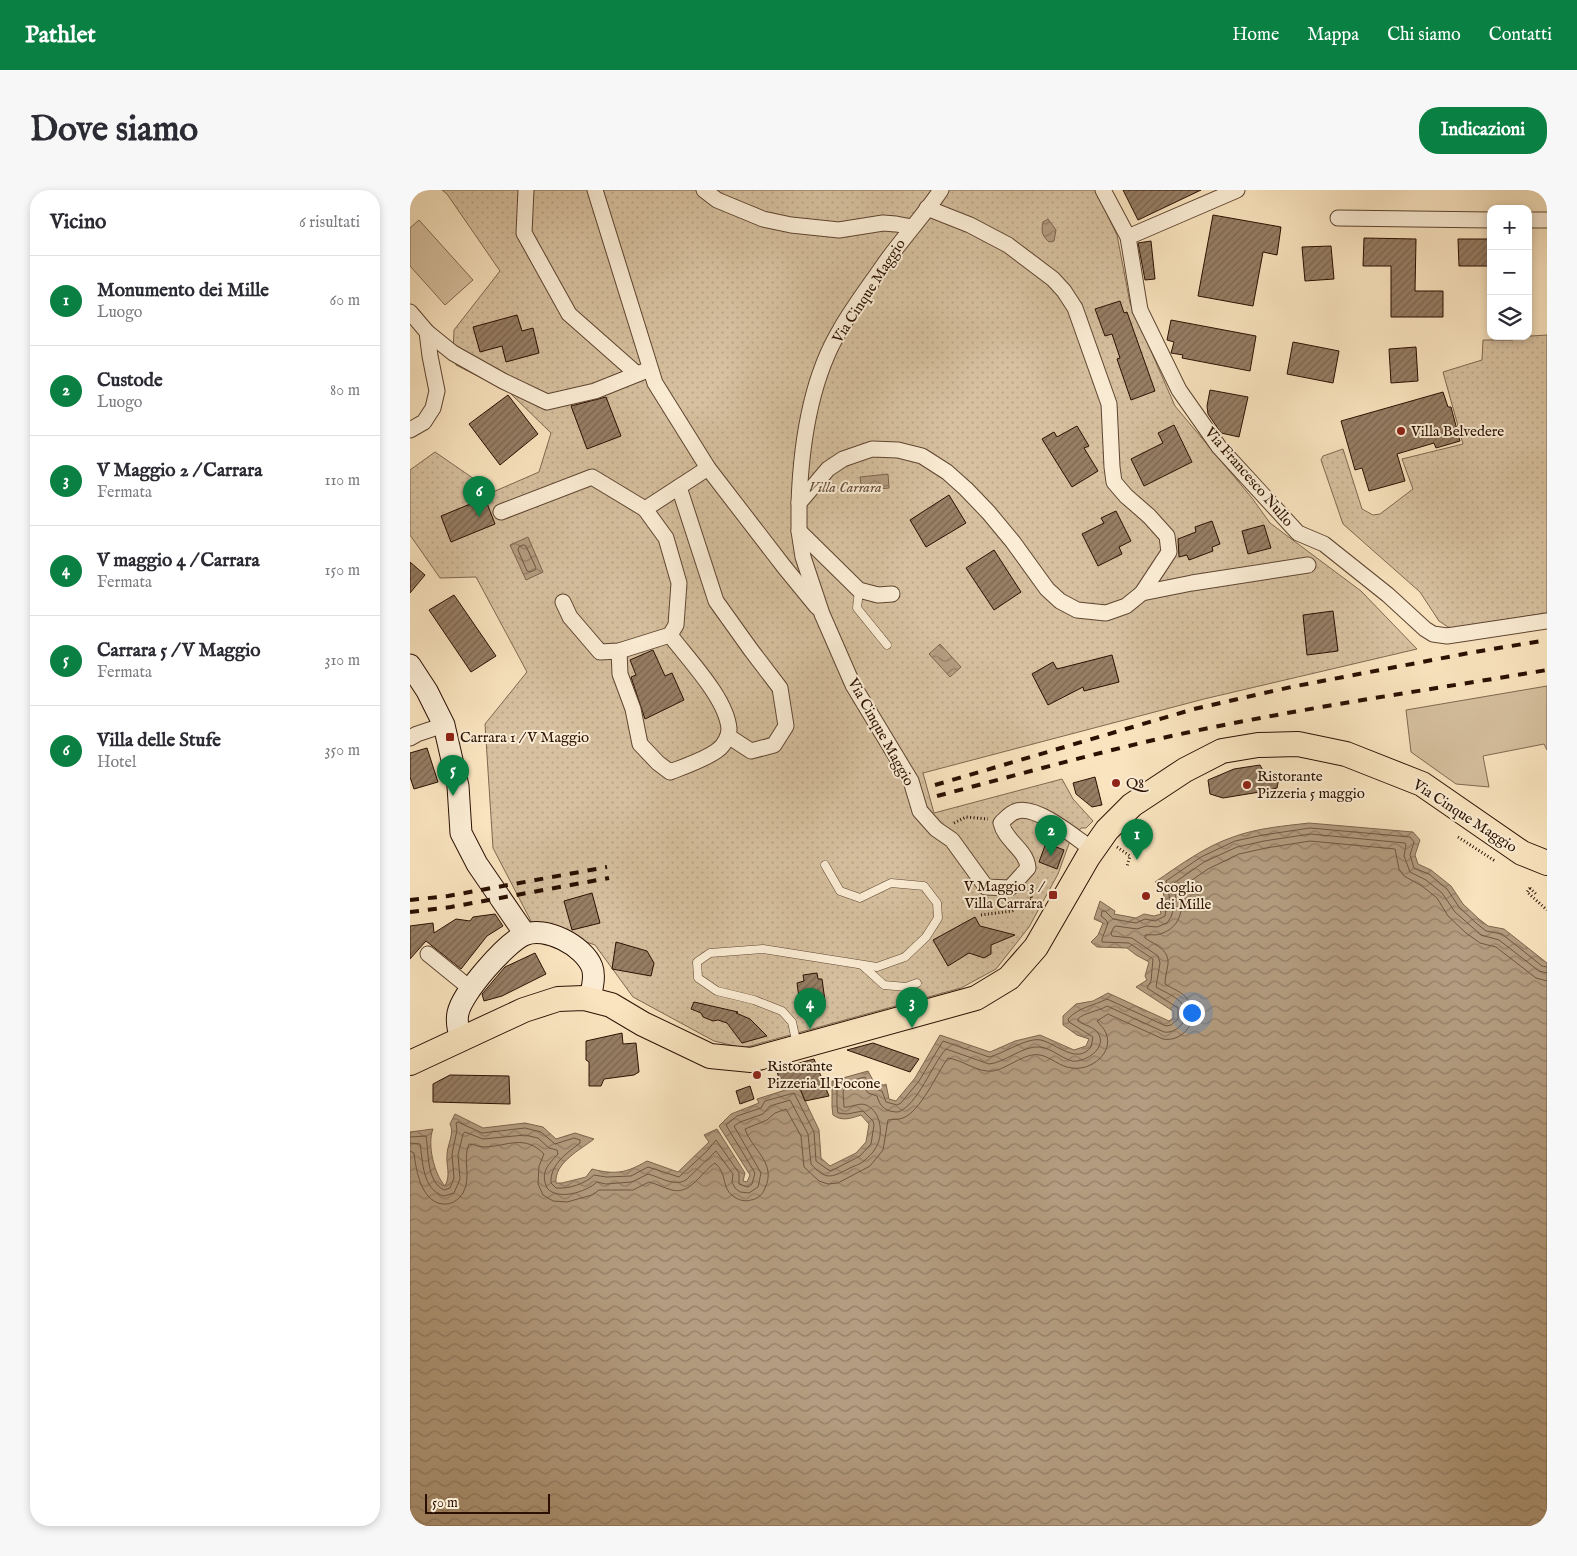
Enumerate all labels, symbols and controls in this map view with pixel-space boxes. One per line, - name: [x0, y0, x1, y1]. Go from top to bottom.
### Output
- text: Pathlet: [25, 20, 96, 51]
- text: Home: [1232, 24, 1279, 47]
- text: Mappa: [1307, 24, 1359, 47]
- text: Chi siamo: [1387, 24, 1461, 47]
- text: Contatti: [1489, 24, 1552, 47]
- button: Indicazioni: [1419, 107, 1547, 154]
- text: Dove siamo: [30, 108, 198, 153]
- map controls: [1487, 205, 1532, 340]
- button: +: [1487, 205, 1532, 250]
- text: Vicino: [50, 209, 106, 236]
- text: 6 risultati: [299, 213, 360, 233]
- street label: Via Cinque Maggio: [828, 235, 910, 348]
- button: −: [1487, 250, 1532, 295]
- text: Monumento dei Mille: [97, 279, 269, 303]
- text: 1: [63, 291, 69, 311]
- text: 60 m: [330, 291, 360, 311]
- button: layers: [1487, 295, 1532, 340]
- text: Luogo: [97, 303, 143, 323]
- text: Custode: [97, 369, 163, 393]
- text: 2: [62, 381, 70, 401]
- text: 80 m: [330, 381, 360, 401]
- text: Luogo: [97, 393, 143, 413]
- place label: Villa Belvedere: [1410, 422, 1504, 441]
- street label: Via Francesco Nullo: [1200, 423, 1297, 531]
- marker: Villa Belvedere: [1395, 425, 1407, 437]
- text: V Maggio 2 / Carrara: [97, 459, 262, 483]
- text: 3: [63, 471, 69, 491]
- text: 110 m: [324, 471, 360, 491]
- pin: 6: [463, 476, 495, 517]
- park label: Villa Carrara: [808, 478, 882, 497]
- text: Fermata: [97, 483, 152, 503]
- text: V maggio 4 / Carrara: [97, 549, 260, 573]
- text: 4: [62, 561, 70, 581]
- text: 150 m: [325, 561, 360, 581]
- text: Fermata: [97, 573, 152, 593]
- text: Carrara 5 / V Maggio: [97, 639, 260, 663]
- text: 5: [63, 651, 69, 671]
- text: 310 m: [324, 651, 360, 671]
- text: Fermata: [97, 663, 152, 683]
- street label: Via Cinque Maggio: [843, 674, 919, 789]
- place label: Carrara 1 / V Maggio: [460, 728, 589, 747]
- text: Villa delle Stufe: [97, 729, 221, 753]
- marker: Carrara 1 / V Maggio: [444, 731, 456, 743]
- text: 6: [63, 741, 69, 761]
- text: 350 m: [325, 741, 360, 761]
- text: Hotel: [97, 753, 136, 773]
- pin: 5: [437, 755, 469, 796]
- place label: Ristorante Pizzeria 5 maggio: [1257, 767, 1365, 803]
- place label: Q8: [1126, 774, 1149, 793]
- street label: Via Cinque Maggio: [1408, 775, 1521, 857]
- marker: Q8: [1110, 777, 1122, 789]
- marker: Ristorante Pizzeria 5 maggio: [1241, 779, 1253, 791]
- pin: 2: [1035, 815, 1067, 856]
- pin: 1: [1121, 819, 1153, 860]
- place label: V Maggio 3 / Villa Carrara: [963, 877, 1046, 913]
- place label: Scoglio dei Mille: [1156, 878, 1211, 914]
- marker: V Maggio 3 / Villa Carrara: [1047, 889, 1059, 901]
- marker: Scoglio dei Mille: [1140, 890, 1152, 902]
- pin: 3: [896, 987, 928, 1028]
- pin: 4: [794, 988, 826, 1029]
- your location: [1179, 1000, 1205, 1026]
- place label: Ristorante Pizzeria Il Focone: [767, 1057, 881, 1093]
- marker: Ristorante Pizzeria Il Focone: [751, 1069, 763, 1081]
- scale bar: [425, 1491, 550, 1514]
- text: 50 m: [432, 1494, 458, 1512]

